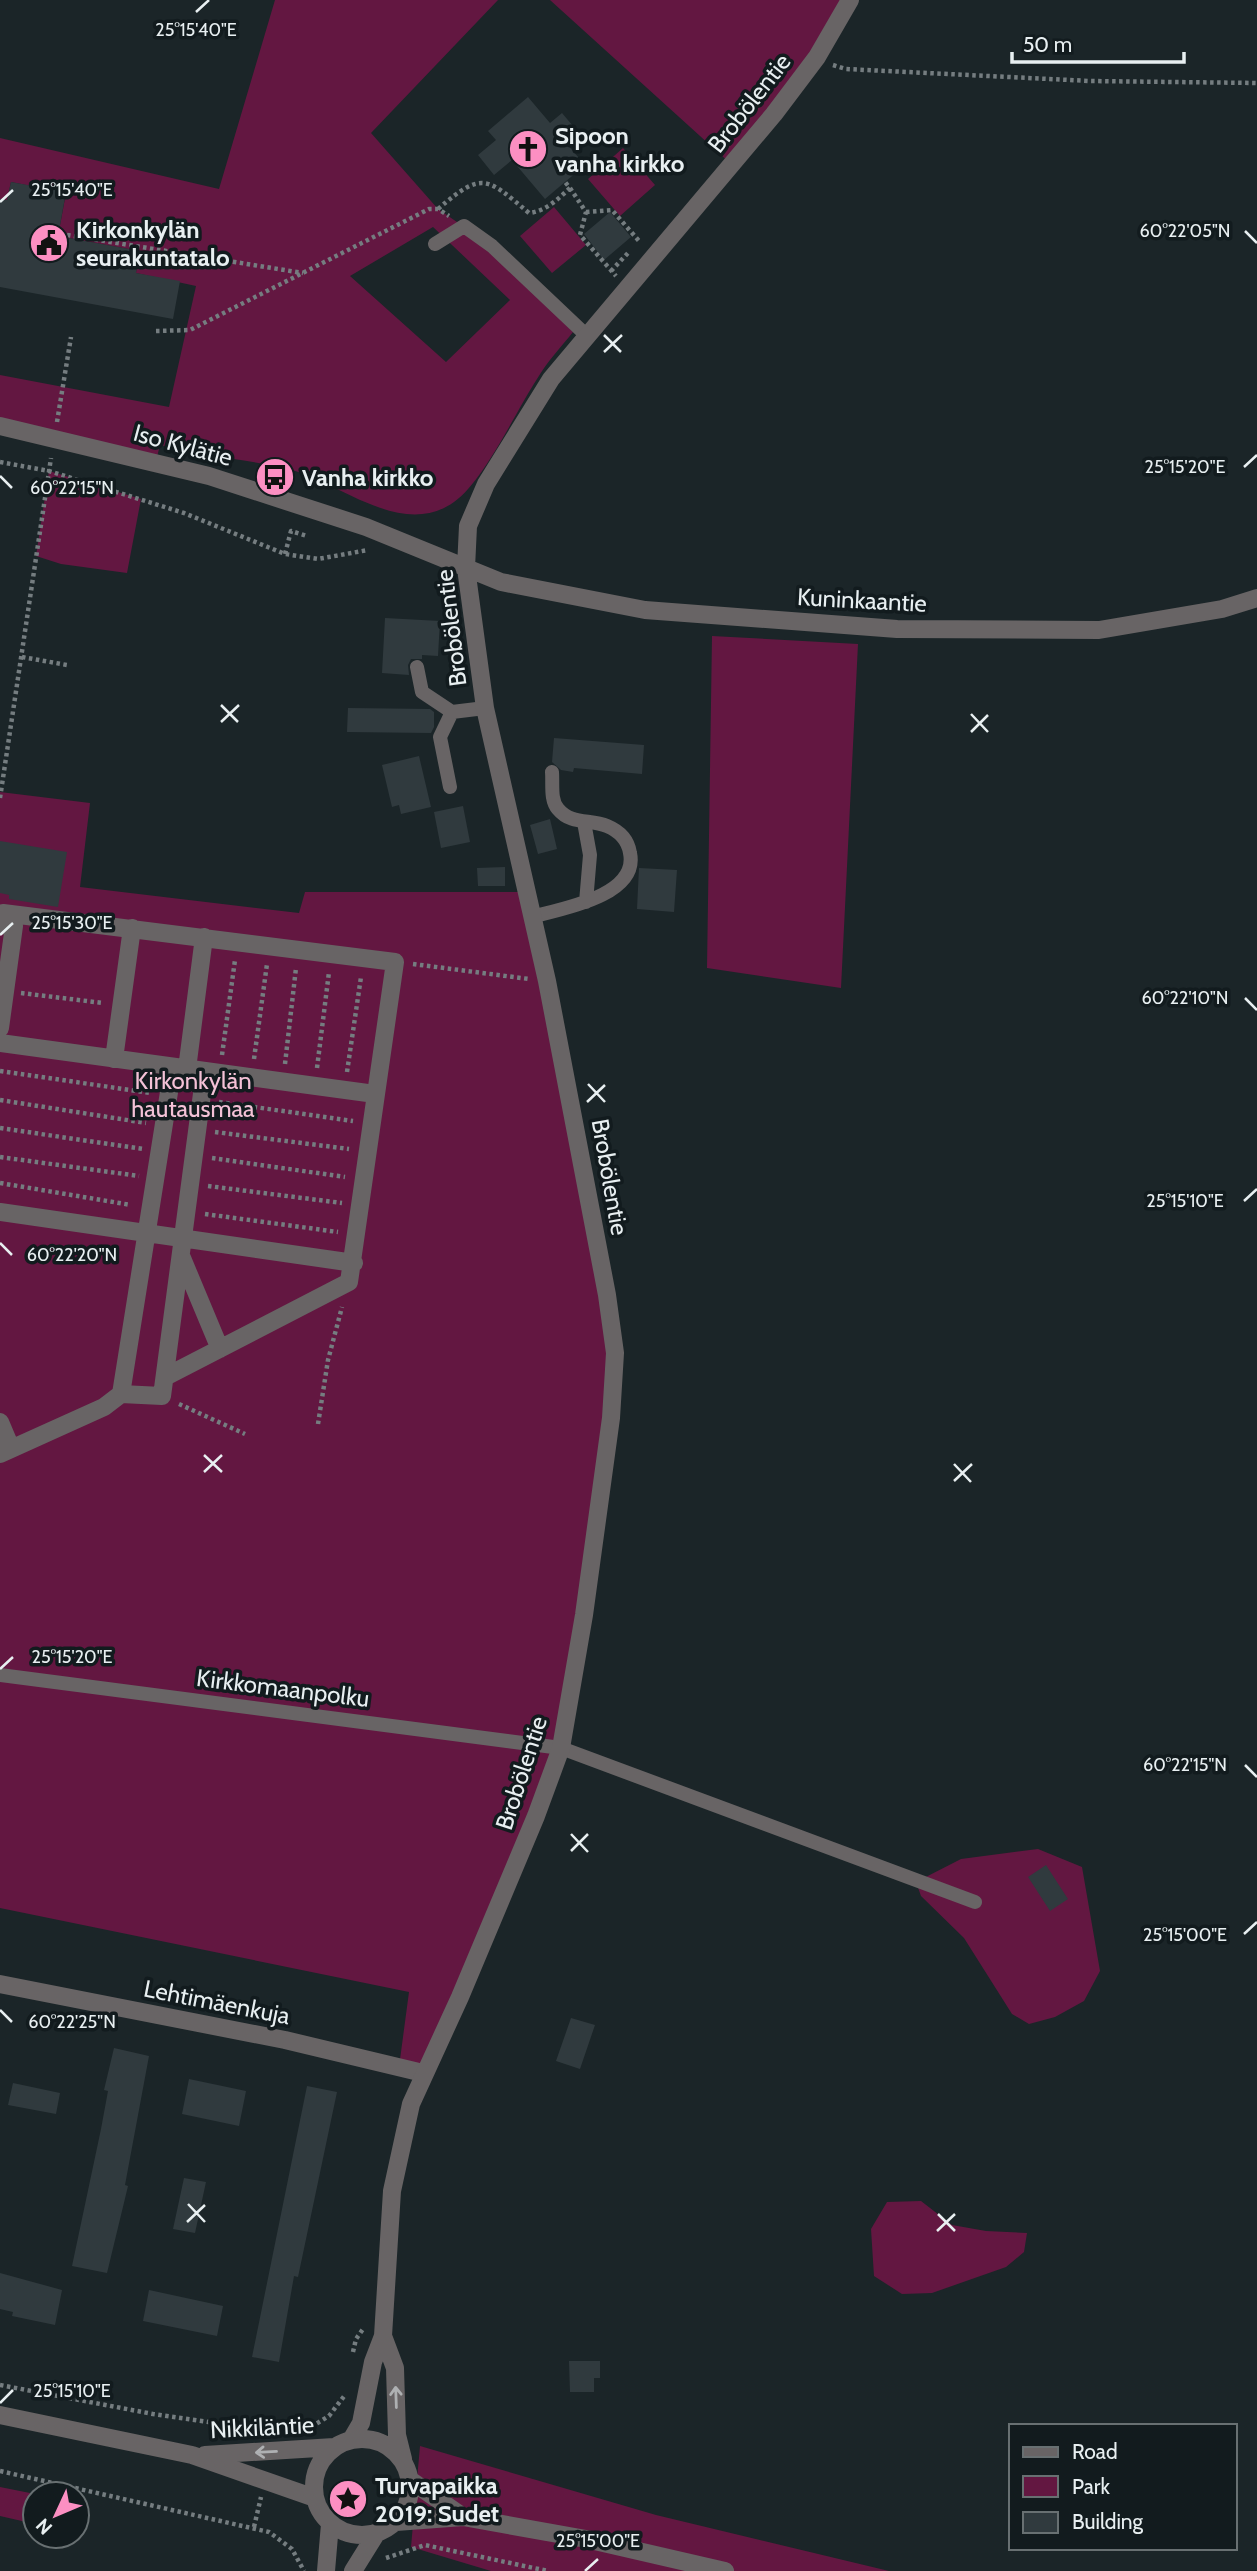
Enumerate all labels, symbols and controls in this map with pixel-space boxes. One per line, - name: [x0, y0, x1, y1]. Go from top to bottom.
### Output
- text: 25°15'40"E: [155, 19, 237, 41]
- scale bar: [1012, 21, 1184, 65]
- text: 50 m: [1023, 32, 1072, 57]
- street label: Brobölentie: [701, 48, 797, 158]
- place label: Sipoon vanha kirkko: [555, 121, 685, 178]
- church icon: Sipoon vanha kirkko: [507, 128, 549, 170]
- text: 25°15'40"E: [31, 179, 113, 201]
- place label: Kirkonkylän seurakuntatalo: [76, 215, 230, 272]
- text: 60°22'05"N: [1140, 220, 1230, 242]
- public building icon: Kirkonkylän seurakuntatalo: [28, 222, 70, 264]
- street label: Iso Kylätie: [130, 418, 236, 472]
- bus stop icon: Vanha kirkko: [254, 456, 296, 498]
- text: 25°15'20"E: [1145, 456, 1225, 478]
- place label: Vanha kirkko: [302, 463, 434, 492]
- text: 60°22'15"N: [30, 477, 114, 499]
- street label: Brobölentie: [429, 568, 473, 688]
- street label: Kuninkaantie: [796, 582, 928, 618]
- text: 25°15'30"E: [31, 912, 113, 934]
- text: 60°22'10"N: [1142, 987, 1228, 1009]
- park label: Kirkonkylän hautausmaa: [131, 1066, 255, 1123]
- street label: Brobölentie: [586, 1117, 634, 1237]
- text: 25°15'10"E: [1146, 1190, 1224, 1212]
- text: 60°22'20"N: [27, 1244, 117, 1266]
- text: 25°15'20"E: [32, 1646, 112, 1668]
- street label: Kirkkomaanpolku: [195, 1663, 371, 1713]
- street label: Brobölentie: [489, 1713, 553, 1833]
- text: 60°22'15"N: [1143, 1754, 1227, 1776]
- text: 25°15'00"E: [1143, 1924, 1227, 1946]
- street label: Lehtimäenkuja: [141, 1974, 293, 2030]
- text: 60°22'25"N: [28, 2011, 116, 2033]
- text: 25°15'10"E: [33, 2380, 111, 2402]
- one-way arrow: [389, 2386, 402, 2409]
- street label: Nikkiläntie: [209, 2410, 315, 2444]
- legend: [1009, 2424, 1236, 2550]
- text: Road: [1072, 2439, 1118, 2464]
- one-way arrow: [255, 2446, 278, 2459]
- place label: Turvapaikka 2019: Sudet: [375, 2471, 499, 2528]
- text: Park: [1072, 2474, 1110, 2499]
- place icon: Turvapaikka 2019: Sudet: [327, 2478, 369, 2520]
- north arrow: [21, 2480, 91, 2550]
- text: Building: [1072, 2509, 1144, 2534]
- text: N: [31, 2514, 57, 2539]
- text: 25°15'00"E: [556, 2530, 640, 2552]

